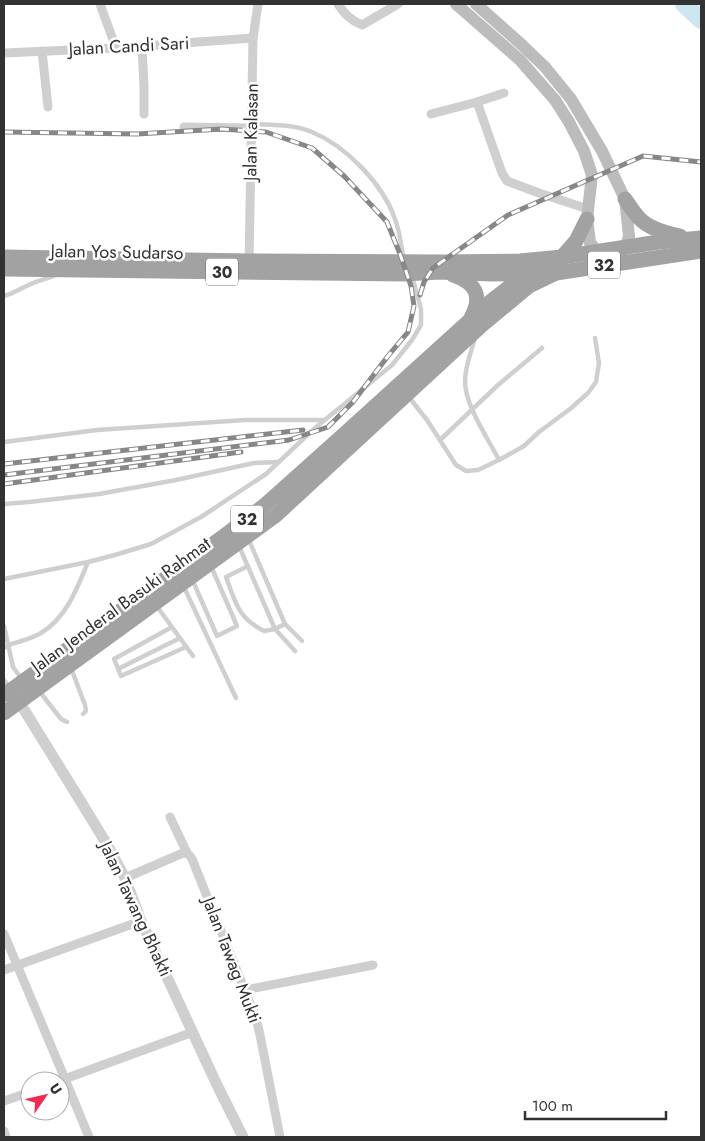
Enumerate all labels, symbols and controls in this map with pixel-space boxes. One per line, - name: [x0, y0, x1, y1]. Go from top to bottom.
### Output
- street label: Jalan Candi Sari: [66, 30, 190, 62]
- street label: Jalan Kalasan: [237, 83, 265, 183]
- street label: Jalan Yos Sudarso: [48, 238, 184, 266]
- road number: 32: [588, 252, 620, 278]
- road number: 30: [206, 258, 238, 286]
- road number: 32: [231, 506, 263, 532]
- street label: Jalan Jenderal Basuki Rahmat: [24, 531, 217, 680]
- street label: Jalan Tawang Bhakti: [92, 835, 179, 981]
- street label: Jalan Tawag Mukti: [195, 891, 268, 1027]
- north arrow: [20, 1071, 70, 1121]
- text: U: [45, 1079, 67, 1098]
- scale bar: [525, 1088, 666, 1120]
- text: 100 m: [532, 1095, 573, 1117]

